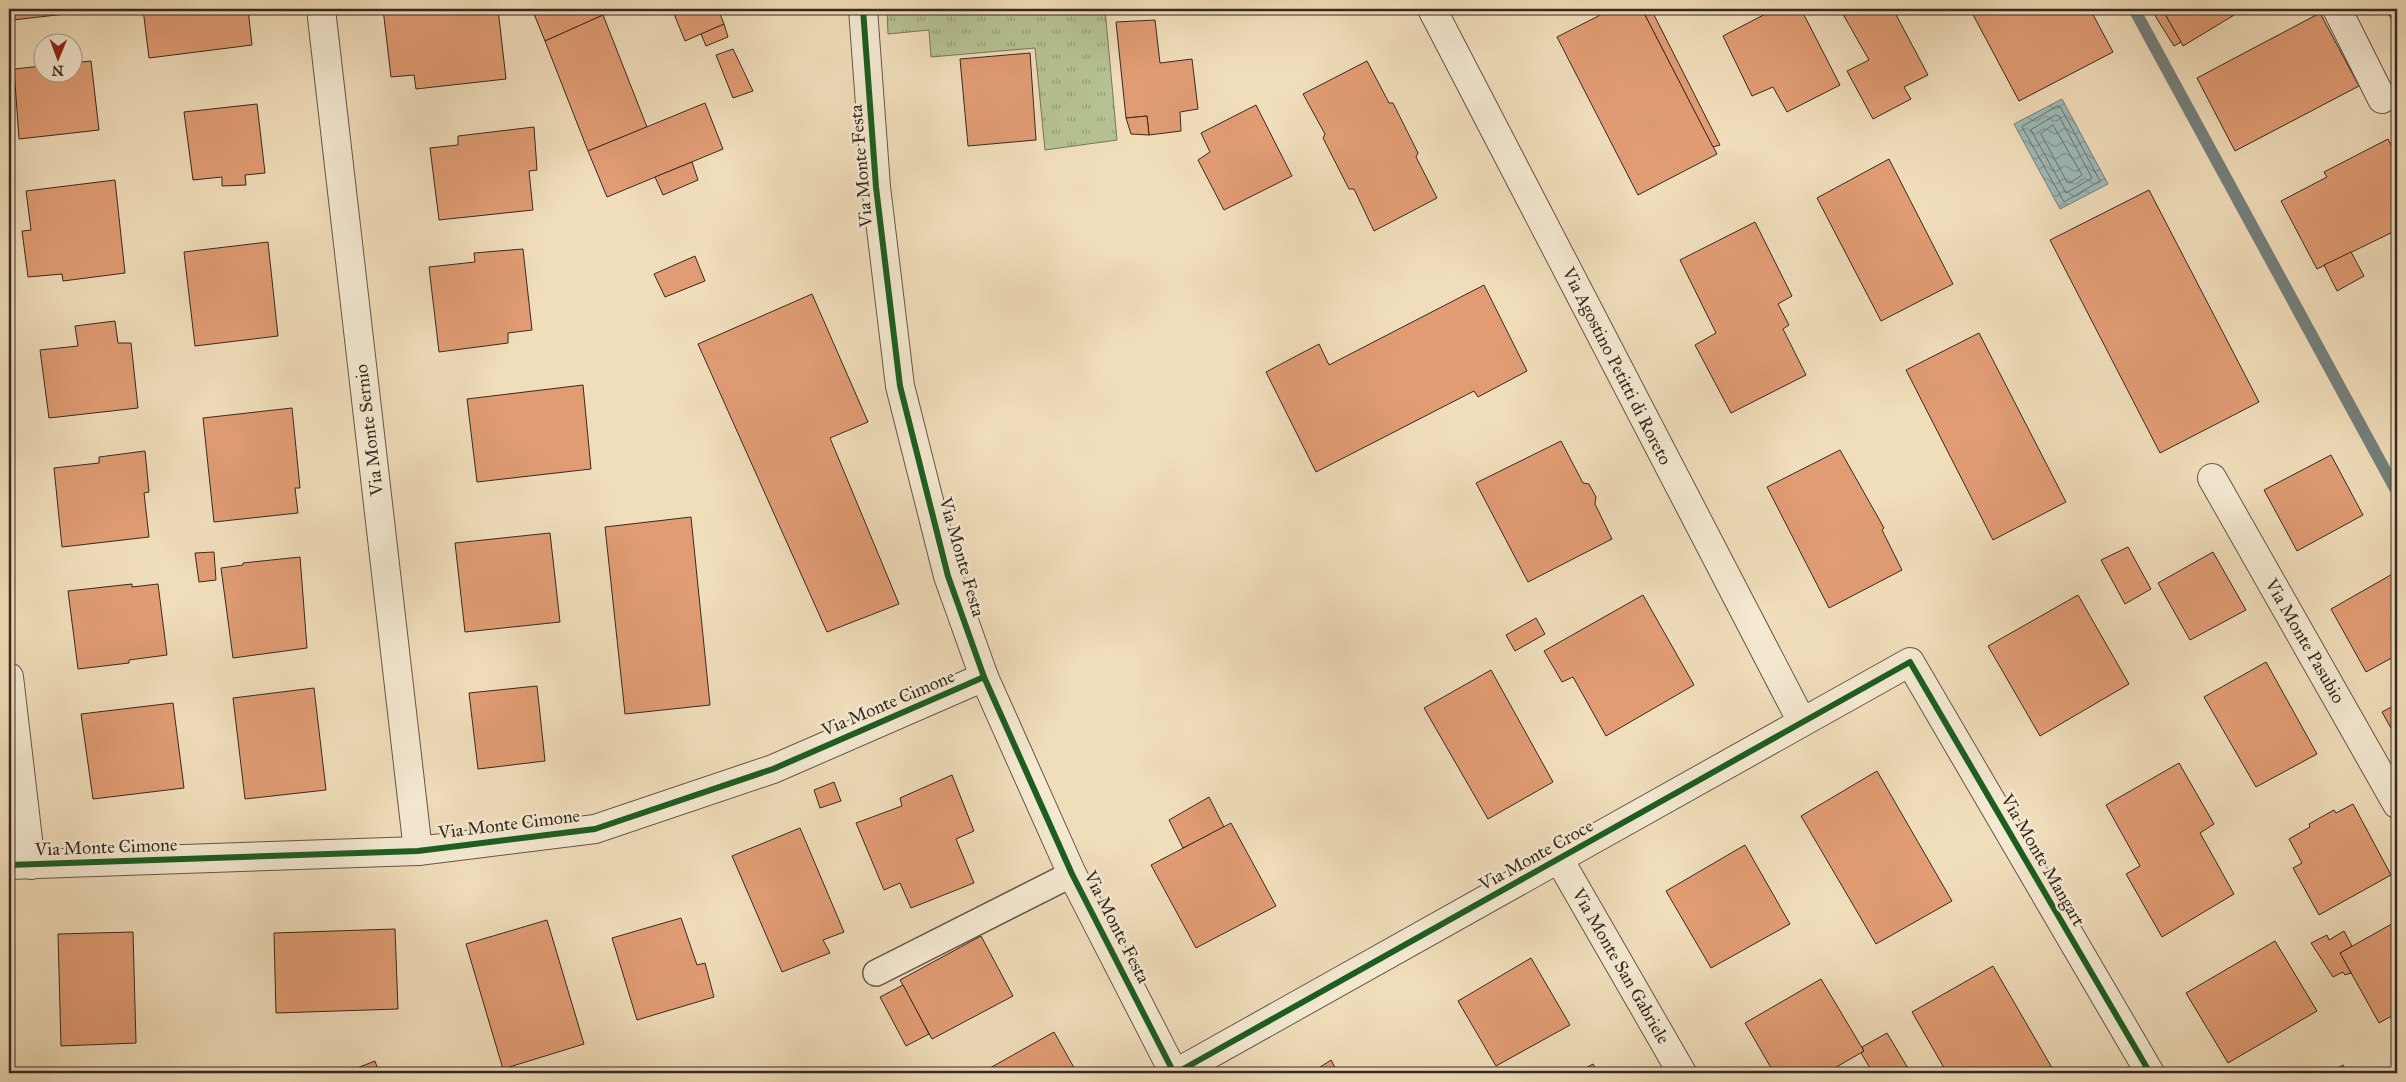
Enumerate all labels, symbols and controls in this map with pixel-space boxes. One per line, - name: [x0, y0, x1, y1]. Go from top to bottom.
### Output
- north arrow: [32, 32, 82, 82]
- text: N: [52, 62, 64, 79]
- street label: Via Monte Festa: [845, 103, 877, 229]
- street label: Via Agostino Petitti di Roreto: [1556, 263, 1676, 469]
- street label: Via Monte Sernio: [350, 363, 388, 498]
- street label: Via Monte Festa: [934, 494, 990, 620]
- street label: Via Monte Pasubio: [2260, 574, 2350, 707]
- street label: Via Monte Cimone: [817, 665, 958, 741]
- street label: Via Monte Mangart: [1995, 789, 2090, 931]
- street label: Via Monte Cimone: [436, 804, 581, 844]
- street label: Via Monte Croce: [1474, 815, 1597, 896]
- street label: Via Monte Cimone: [33, 834, 178, 861]
- street label: Via Monte Festa: [1079, 866, 1155, 987]
- street label: Via Monte San Gabriele: [1567, 883, 1675, 1048]

